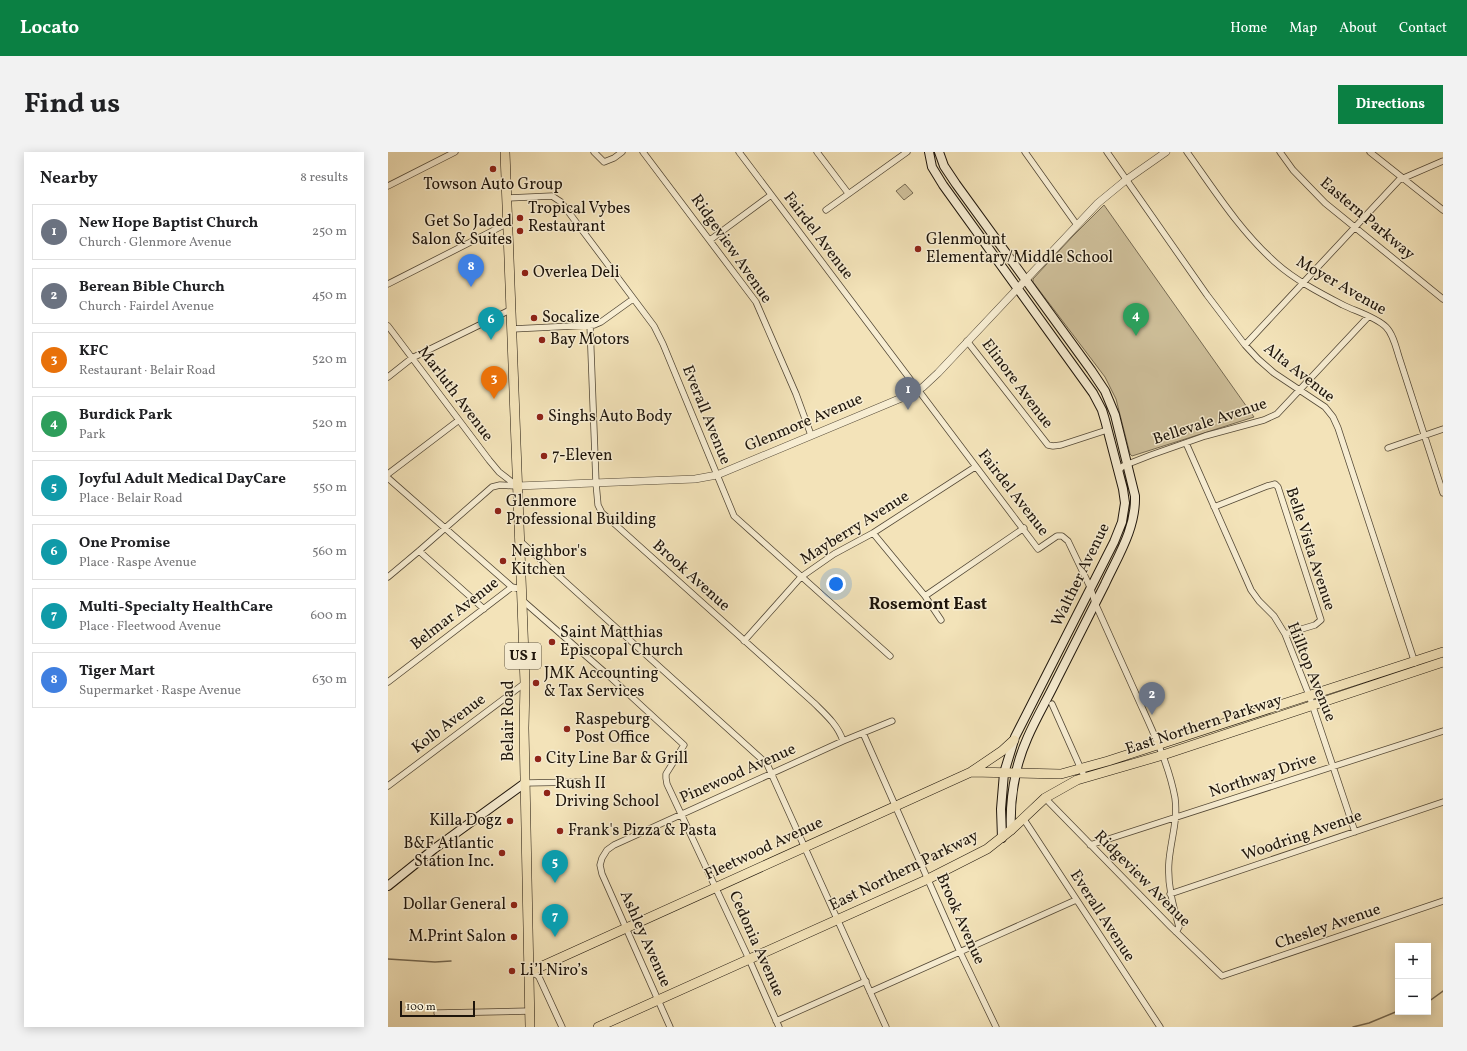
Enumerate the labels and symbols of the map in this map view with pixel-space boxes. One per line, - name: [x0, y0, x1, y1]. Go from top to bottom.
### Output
- marker: Towson Auto Group: [488, 164, 498, 174]
- street label: Eastern Parkway: [1315, 173, 1420, 266]
- place label: Towson Auto Group: [423, 174, 563, 196]
- street label: Fairdel Avenue: [778, 188, 858, 284]
- street label: Ridgeview Avenue: [685, 190, 777, 308]
- place label: Tropical Vybes Restaurant: [528, 198, 630, 238]
- place label: Get So Jaded Salon & Suites: [412, 211, 512, 251]
- marker: Tropical Vybes Restaurant: [515, 213, 525, 223]
- marker: Get So Jaded Salon & Suites: [515, 226, 525, 236]
- place label: Glenmount Elementary/Middle School: [926, 229, 1113, 269]
- marker: Glenmount Elementary/Middle School: [913, 244, 923, 254]
- street label: Moyer Avenue: [1292, 251, 1390, 321]
- pin: 8: [458, 254, 484, 287]
- place label: Overlea Deli: [533, 262, 620, 284]
- marker: Overlea Deli: [520, 268, 530, 278]
- pin: 4: [1123, 303, 1149, 336]
- pin: 6: [478, 307, 504, 340]
- place label: Socalize: [542, 307, 600, 329]
- marker: Socalize: [529, 313, 539, 323]
- place label: Bay Motors: [550, 329, 630, 351]
- marker: Bay Motors: [537, 335, 547, 345]
- street label: Elinore Avenue: [976, 335, 1058, 433]
- street label: Alta Avenue: [1259, 338, 1339, 408]
- street label: Marluth Avenue: [412, 342, 498, 446]
- street label: Everall Avenue: [676, 362, 736, 468]
- pin: 3: [481, 366, 507, 399]
- pin: 1: [895, 377, 921, 410]
- street label: Glenmore Avenue: [742, 388, 866, 458]
- street label: Bellevale Avenue: [1150, 393, 1270, 451]
- place label: Singhs Auto Body: [548, 406, 673, 428]
- marker: Singhs Auto Body: [535, 412, 545, 422]
- place label: 7-Eleven: [552, 445, 613, 467]
- street label: Fairdel Avenue: [972, 445, 1054, 541]
- marker: 7-Eleven: [539, 451, 549, 461]
- street label: Belle Vista Avenue: [1280, 485, 1340, 613]
- street label: Mayberry Avenue: [796, 486, 914, 570]
- place label: Glenmore Professional Building: [506, 491, 656, 531]
- marker: Glenmore Professional Building: [493, 506, 503, 516]
- street label: Walther Avenue: [1046, 520, 1116, 630]
- street label: Brook Avenue: [647, 535, 735, 617]
- place label: Neighbor's Kitchen: [511, 541, 587, 581]
- marker: Neighbor's Kitchen: [498, 556, 508, 566]
- street label: Belmar Avenue: [406, 572, 504, 656]
- your location: [826, 574, 846, 594]
- district label: Rosemont East: [869, 593, 988, 616]
- street label: Hilltop Avenue: [1281, 619, 1341, 725]
- place label: Saint Matthias Episcopal Church: [560, 622, 683, 662]
- marker: Saint Matthias Episcopal Church: [547, 637, 557, 647]
- road number: US 1: [505, 643, 541, 669]
- place label: JMK Accounting & Tax Services: [544, 663, 659, 703]
- marker: JMK Accounting & Tax Services: [531, 678, 541, 688]
- street label: Belair Road: [498, 680, 520, 762]
- pin: 2: [1139, 682, 1165, 715]
- street label: Kolb Avenue: [407, 689, 491, 759]
- street label: East Northern Parkway: [1123, 689, 1286, 761]
- place label: Raspeburg Post Office: [575, 709, 650, 749]
- marker: Raspeburg Post Office: [562, 724, 572, 734]
- street label: Pinewood Avenue: [676, 739, 800, 809]
- place label: City Line Bar & Grill: [546, 748, 688, 770]
- street label: Northway Drive: [1206, 748, 1320, 804]
- marker: City Line Bar & Grill: [533, 754, 543, 764]
- place label: Rush II Driving School: [555, 773, 659, 813]
- marker: Rush II Driving School: [542, 788, 552, 798]
- street label: Woodring Avenue: [1239, 805, 1365, 867]
- place label: Killa Dogz: [429, 810, 502, 832]
- street label: Fleetwood Avenue: [701, 812, 827, 886]
- marker: Killa Dogz: [505, 816, 515, 826]
- place label: Frank's Pizza & Pasta: [568, 820, 717, 842]
- street label: East Northern Parkway: [826, 825, 983, 917]
- marker: Frank's Pizza & Pasta: [555, 826, 565, 836]
- street label: Ridgeview Avenue: [1089, 826, 1195, 932]
- place label: B&F Atlantic Station Inc.: [403, 833, 494, 873]
- marker: B&F Atlantic Station Inc.: [497, 848, 507, 858]
- pin: 5: [542, 850, 568, 883]
- street label: Everall Avenue: [1064, 866, 1140, 966]
- street label: Brook Avenue: [930, 870, 990, 968]
- street label: Ashley Avenue: [614, 887, 676, 991]
- street label: Cedonia Avenue: [723, 888, 789, 1000]
- place label: Dollar General: [403, 894, 506, 916]
- street label: Chesley Avenue: [1272, 899, 1384, 955]
- marker: Dollar General: [509, 900, 519, 910]
- pin: 7: [542, 904, 568, 937]
- place label: M.Print Salon: [408, 926, 506, 948]
- marker: M.Print Salon: [509, 932, 519, 942]
- place label: Li’l Niro’s: [520, 960, 588, 982]
- marker: Li’l Niro’s: [507, 966, 517, 976]
- scale bar: [400, 999, 475, 1018]

